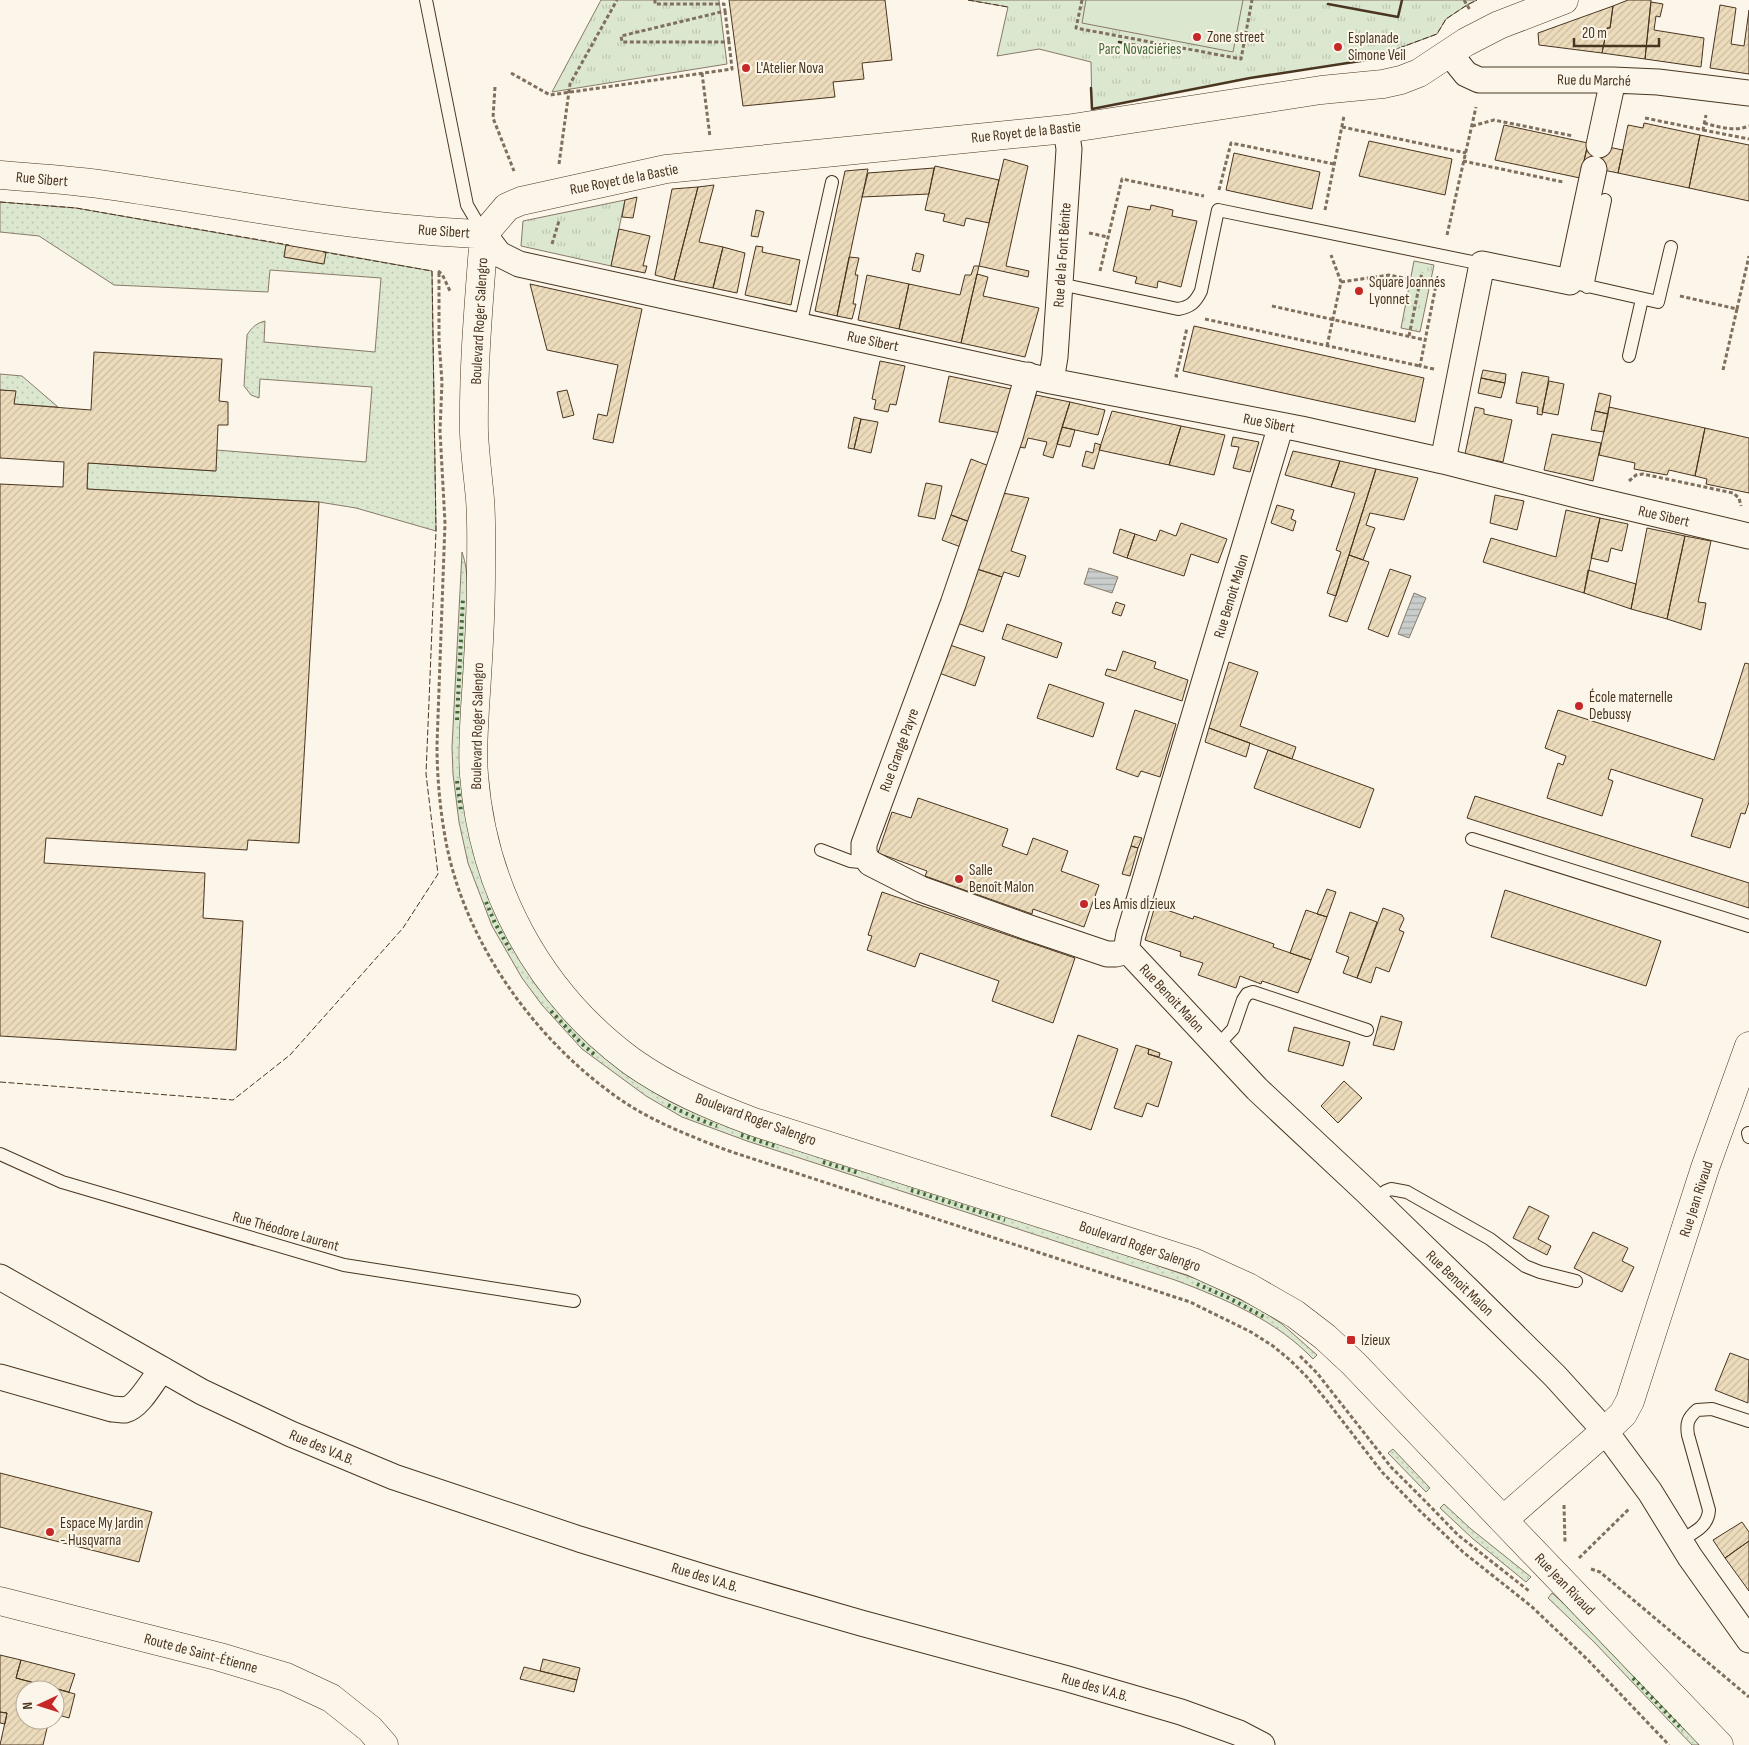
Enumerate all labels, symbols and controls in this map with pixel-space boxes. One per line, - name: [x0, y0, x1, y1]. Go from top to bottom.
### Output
- scale bar: [1574, 15, 1659, 47]
- text: 20 m: [1582, 24, 1607, 43]
- place label: Zone street: [1207, 28, 1265, 47]
- place label: Esplanade Simone Veil: [1348, 29, 1406, 65]
- marker: Zone street: [1191, 31, 1203, 43]
- park label: Parc Novaciéries: [1099, 40, 1181, 59]
- marker: Esplanade Simone Veil: [1332, 41, 1344, 53]
- place label: L'Atelier Nova: [756, 59, 824, 78]
- marker: L'Atelier Nova: [740, 62, 752, 74]
- street label: Rue du Marché: [1557, 70, 1631, 91]
- street label: Rue Royet de la Bastie: [970, 117, 1082, 148]
- street label: Rue Royet de la Bastie: [568, 160, 680, 199]
- street label: Rue Sibert: [15, 168, 69, 191]
- street label: Rue de la Font Bénite: [1049, 202, 1076, 308]
- street label: Rue Sibert: [417, 220, 471, 243]
- street label: Boulevard Roger Salengro: [467, 257, 492, 385]
- place label: Square Joannés Lyonnet: [1369, 273, 1446, 309]
- marker: Square Joannés Lyonnet: [1353, 285, 1365, 297]
- street label: Rue Sibert: [845, 327, 901, 356]
- street label: Rue Sibert: [1242, 409, 1297, 438]
- street label: Rue Sibert: [1636, 501, 1692, 532]
- street label: Rue Benoit Malon: [1210, 552, 1253, 640]
- street label: Boulevard Roger Salengro: [467, 662, 488, 790]
- place label: École maternelle Debussy: [1589, 688, 1673, 724]
- marker: École maternelle Debussy: [1573, 700, 1585, 712]
- street label: Rue Grange Payre: [876, 706, 923, 794]
- place label: Salle Benoît Malon: [969, 861, 1034, 897]
- marker: Salle Benoît Malon: [953, 873, 965, 885]
- place label: Les Amis dÍzieux: [1094, 895, 1176, 914]
- marker: Les Amis dÍzieux: [1078, 898, 1090, 910]
- street label: Rue Benoit Malon: [1135, 960, 1208, 1037]
- street label: Boulevard Roger Salengro: [693, 1089, 819, 1150]
- street label: Rue Jean Rivaud: [1675, 1159, 1718, 1240]
- street label: Rue Théodore Laurent: [230, 1207, 342, 1256]
- street label: Boulevard Roger Salengro: [1077, 1217, 1203, 1276]
- street label: Rue Benoit Malon: [1422, 1246, 1497, 1320]
- place label: Izieux: [1361, 1331, 1391, 1350]
- marker: Izieux: [1345, 1334, 1357, 1346]
- street label: Rue des V.A.B.: [286, 1425, 357, 1470]
- place label: Espace My Jardin - Husqvarna: [60, 1514, 143, 1550]
- marker: Espace My Jardin - Husqvarna: [44, 1526, 56, 1538]
- street label: Rue Jean Rivaud: [1530, 1549, 1599, 1619]
- street label: Rue des V.A.B.: [669, 1558, 741, 1597]
- street label: Route de Saint-Étienne: [142, 1629, 260, 1678]
- street label: Rue des V.A.B.: [1059, 1669, 1131, 1706]
- north arrow: [15, 1680, 65, 1730]
- text: N: [19, 1702, 36, 1710]

